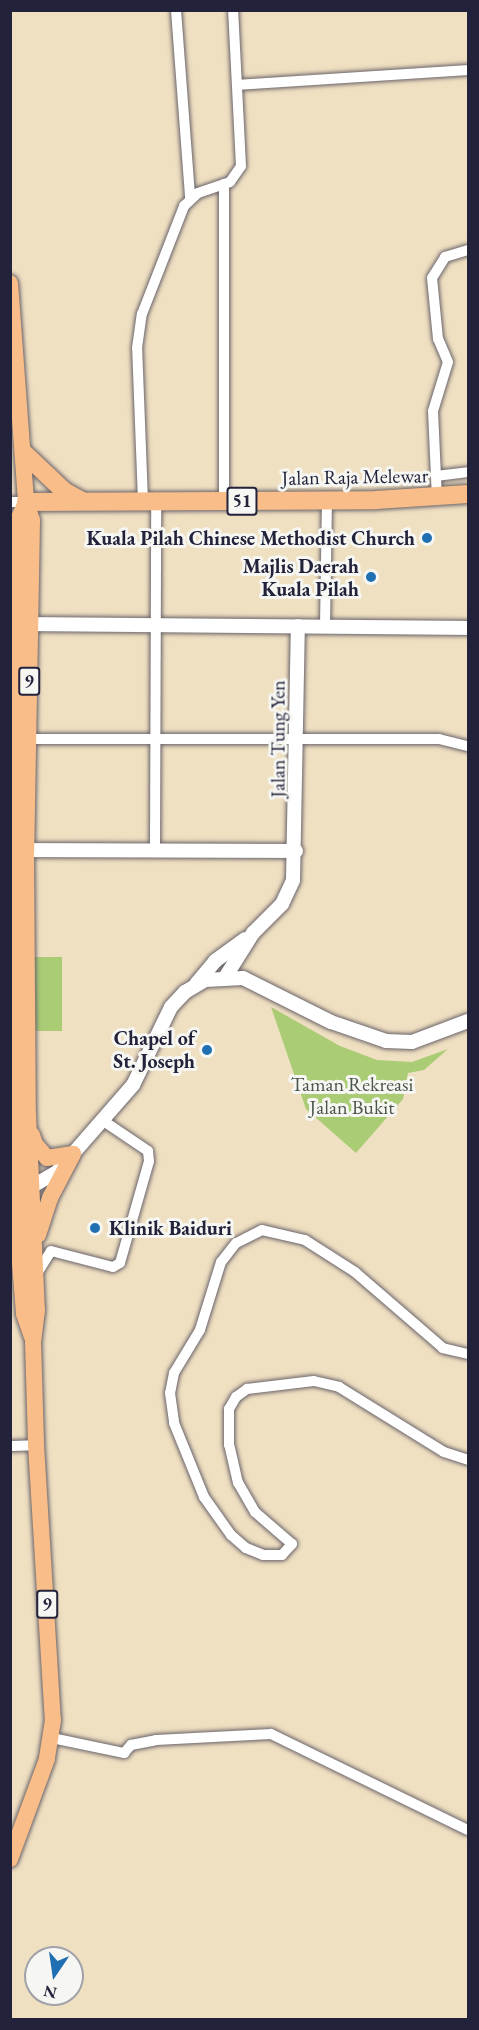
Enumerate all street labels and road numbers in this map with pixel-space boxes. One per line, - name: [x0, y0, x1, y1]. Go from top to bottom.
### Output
- street label: Jalan Raja Melewar: [281, 464, 429, 490]
- road number: 51: [226, 486, 258, 516]
- road number: 9: [17, 666, 41, 696]
- street label: Jalan Tung Yen: [266, 680, 290, 798]
- road number: 9: [35, 1589, 59, 1619]

